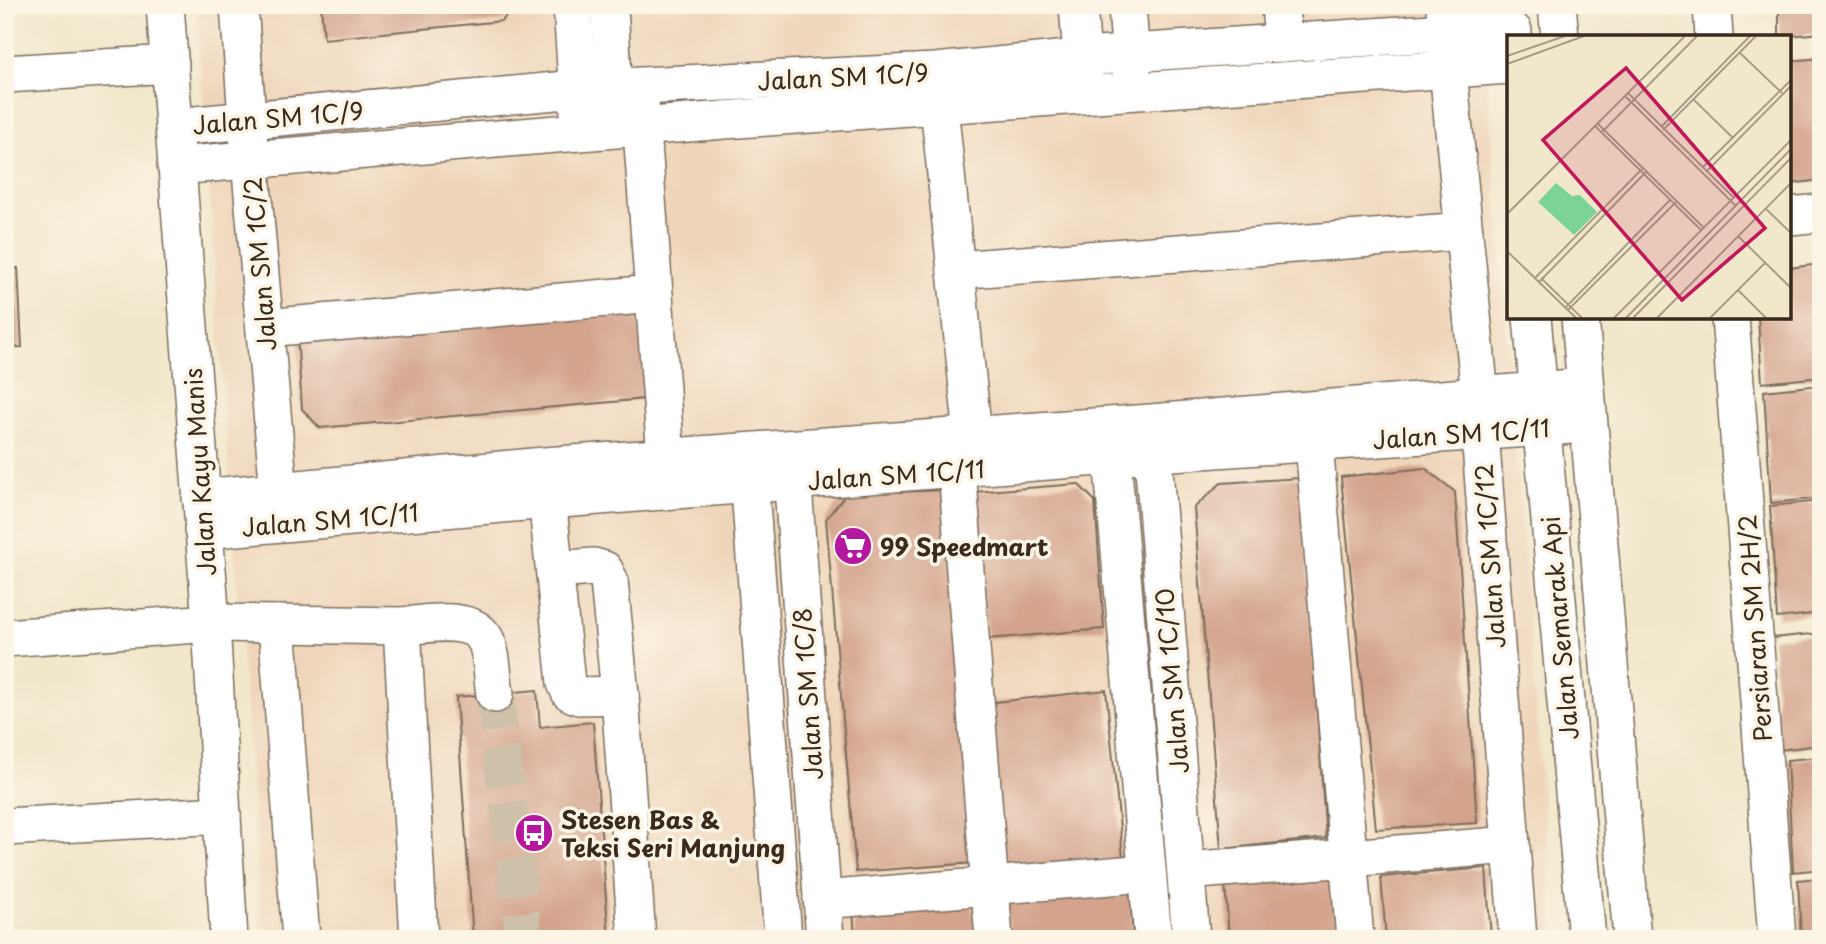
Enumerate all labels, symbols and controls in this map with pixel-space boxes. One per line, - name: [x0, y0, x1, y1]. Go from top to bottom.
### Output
- inset map: [1507, 35, 1791, 318]
- street label: Jalan SM 1C/9: [756, 54, 930, 98]
- street label: Jalan SM 1C/9: [191, 92, 365, 142]
- street label: Jalan SM 1C/2: [233, 176, 285, 352]
- street label: Jalan Kayu Manis: [174, 367, 224, 577]
- street label: Jalan SM 1C/11: [1371, 409, 1551, 457]
- street label: Jalan SM 1C/11: [806, 450, 986, 498]
- street label: Jalan SM 1C/12: [1465, 462, 1513, 650]
- street label: Jalan SM 1C/11: [240, 493, 420, 545]
- street label: Persiaran SM 2H/2: [1728, 513, 1780, 743]
- street label: Jalan Semarak Api: [1531, 515, 1587, 741]
- supermarket icon: 99 Speedmart: [832, 525, 874, 567]
- place label: 99 Speedmart: [880, 528, 1049, 564]
- street label: Jalan SM 1C/10: [1145, 587, 1197, 775]
- street label: Jalan SM 1C/8: [783, 607, 831, 781]
- place label: Stesen Bas & Teksi Seri Manjung: [561, 801, 785, 865]
- bus stop icon: Stesen Bas & Teksi Seri Manjung: [513, 812, 555, 854]

